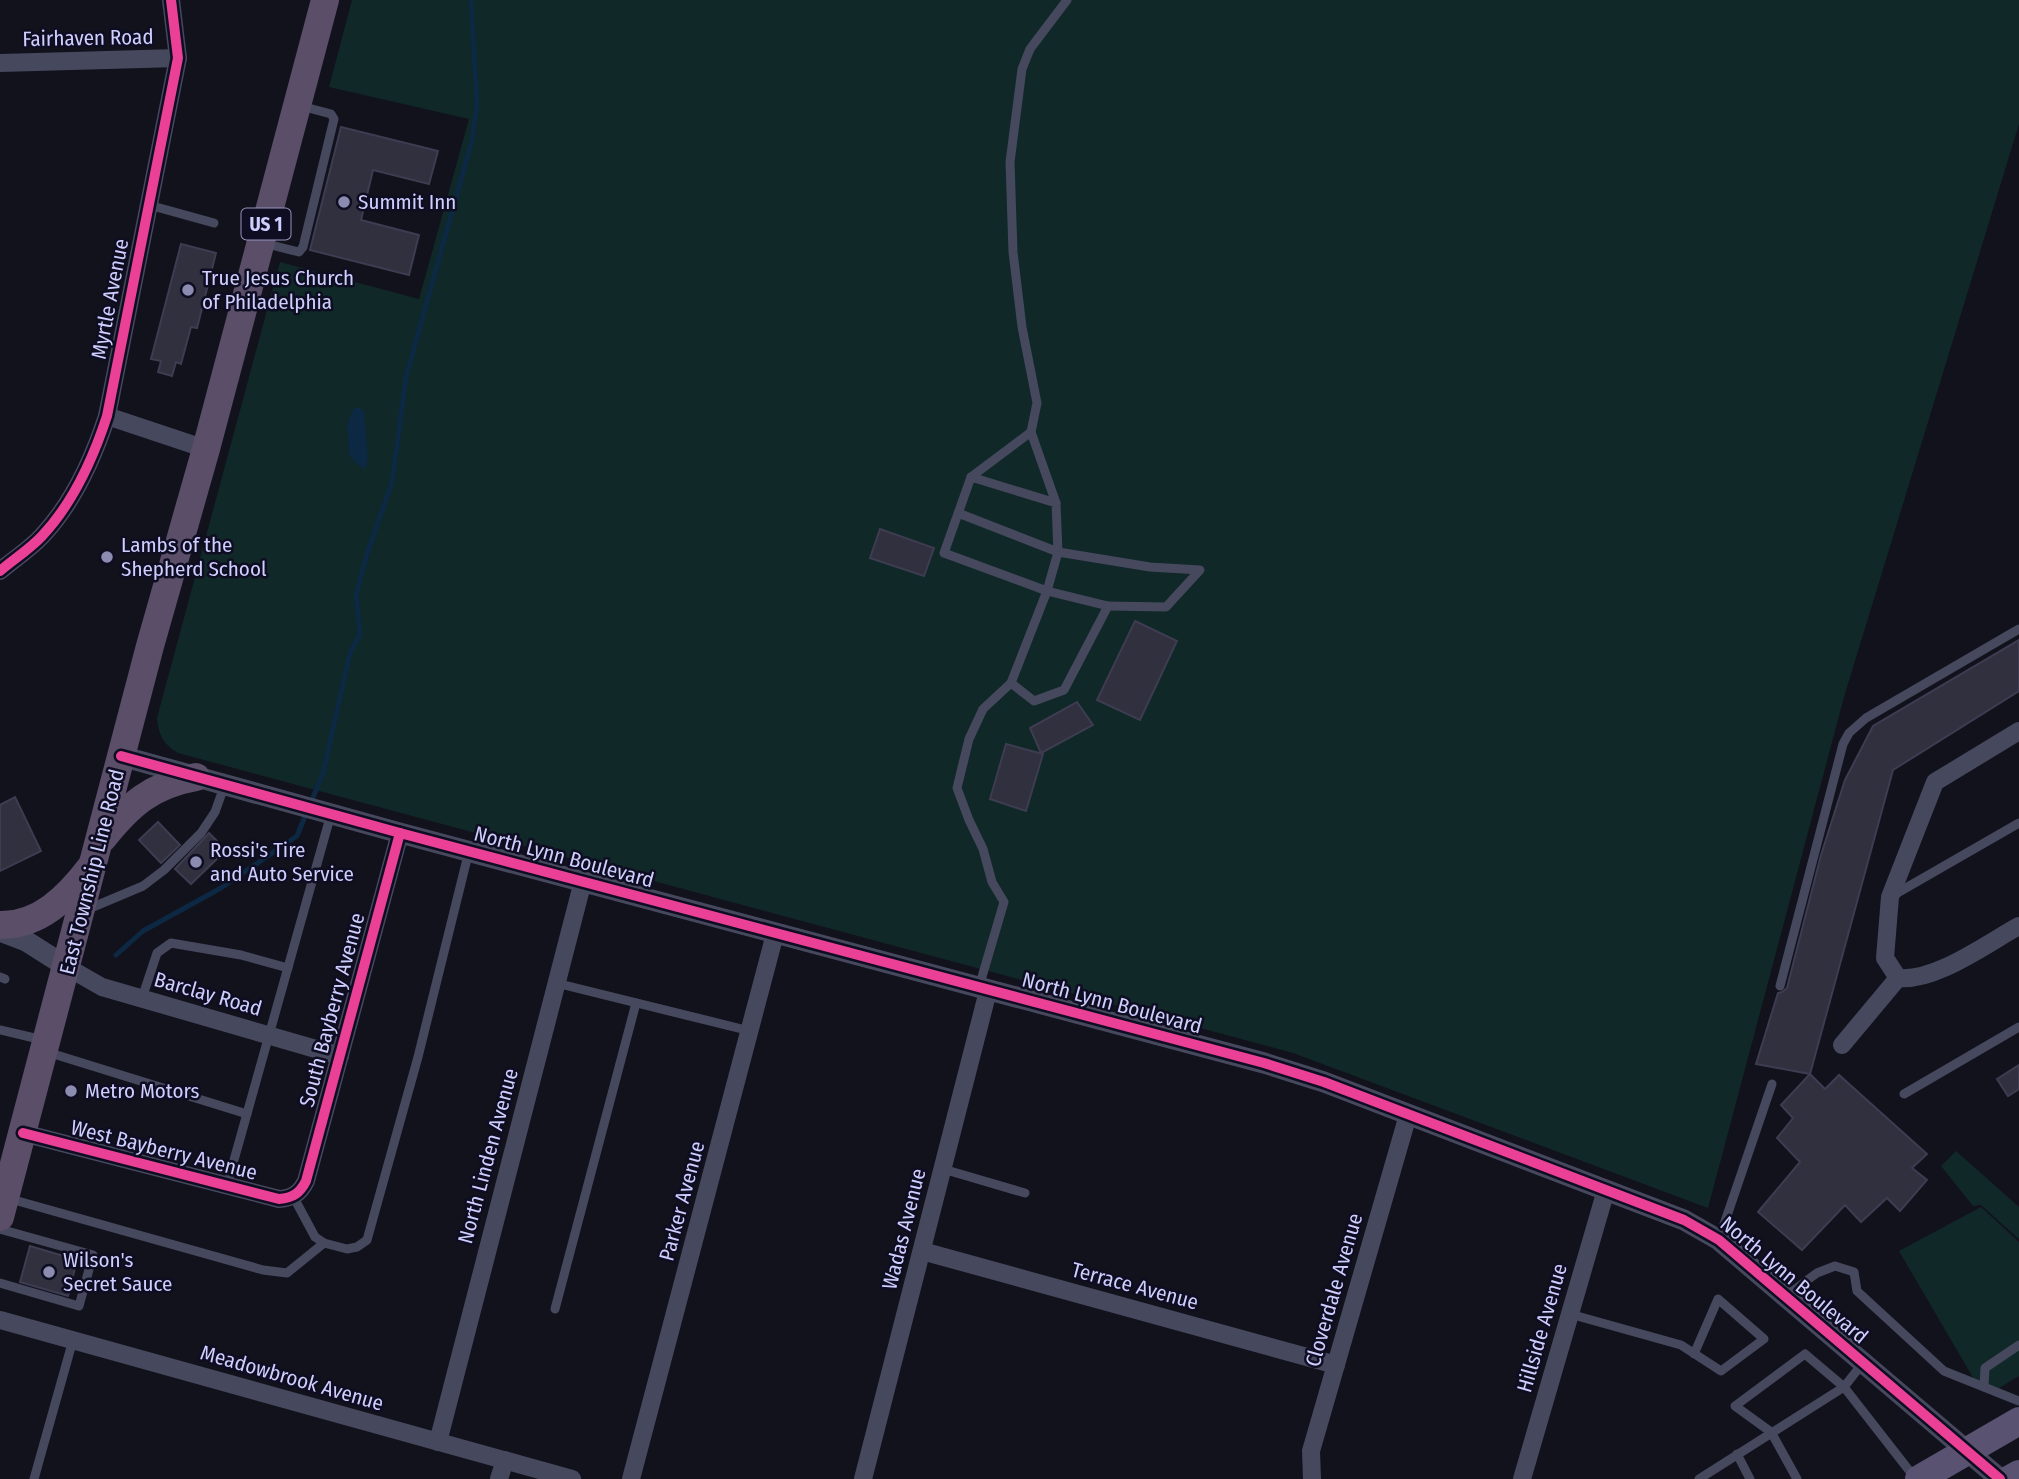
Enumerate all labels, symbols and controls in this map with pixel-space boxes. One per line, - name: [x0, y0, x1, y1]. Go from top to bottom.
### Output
- street label: Fairhaven Road: [22, 24, 154, 52]
- place label: Summit Inn: [358, 189, 456, 215]
- marker: Summit Inn: [336, 194, 352, 210]
- road number: US 1: [242, 208, 290, 240]
- street label: Myrtle Avenue: [86, 237, 134, 361]
- place label: True Jesus Church of Philadelphia: [202, 265, 354, 315]
- marker: True Jesus Church of Philadelphia: [180, 282, 196, 298]
- place label: Lambs of the Shepherd School: [121, 532, 267, 582]
- marker: Lambs of the Shepherd School: [99, 549, 115, 565]
- street label: East Township Line Road: [54, 767, 130, 977]
- street label: North Lynn Boulevard: [471, 821, 657, 893]
- place label: Rossi's Tire and Auto Service: [210, 837, 354, 887]
- marker: Rossi's Tire and Auto Service: [188, 854, 204, 870]
- street label: South Bayberry Avenue: [294, 910, 370, 1110]
- street label: Barclay Road: [151, 966, 265, 1022]
- street label: North Lynn Boulevard: [1019, 967, 1205, 1039]
- street label: North Linden Avenue: [452, 1066, 524, 1246]
- place label: Metro Motors: [85, 1078, 200, 1104]
- marker: Metro Motors: [63, 1083, 79, 1099]
- street label: West Bayberry Avenue: [68, 1114, 260, 1186]
- street label: Parker Avenue: [654, 1138, 710, 1264]
- street label: Wadas Avenue: [876, 1166, 932, 1292]
- street label: Cloverdale Avenue: [1300, 1210, 1368, 1370]
- street label: North Lynn Boulevard: [1715, 1211, 1873, 1349]
- place label: Wilson's Secret Sauce: [63, 1247, 172, 1297]
- street label: Terrace Avenue: [1069, 1257, 1201, 1315]
- street label: Hillside Avenue: [1511, 1260, 1573, 1396]
- marker: Wilson's Secret Sauce: [41, 1264, 57, 1280]
- street label: Meadowbrook Avenue: [197, 1339, 387, 1417]

